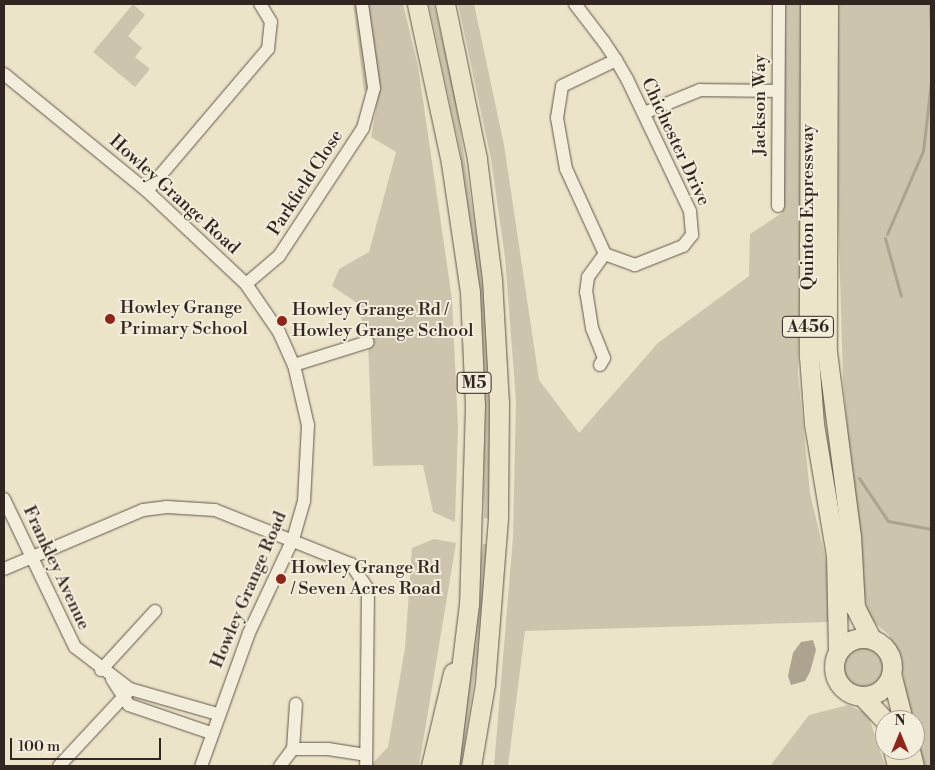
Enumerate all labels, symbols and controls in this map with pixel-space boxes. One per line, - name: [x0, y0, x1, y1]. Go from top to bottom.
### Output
- street label: Jackson Way: [749, 54, 771, 156]
- street label: Chichester Drive: [636, 75, 714, 209]
- street label: Quinton Expressway: [797, 124, 819, 290]
- street label: Parkfield Close: [264, 126, 348, 240]
- street label: Howley Grange Road: [104, 131, 244, 259]
- place label: Howley Grange Primary School: [120, 298, 248, 340]
- place label: Howley Grange Rd / Howley Grange School: [292, 300, 474, 342]
- marker: Howley Grange Primary School: [104, 313, 116, 325]
- road number: A456: [782, 314, 834, 341]
- marker: Howley Grange Rd / Howley Grange School: [276, 315, 288, 327]
- road number: M5: [456, 369, 492, 396]
- street label: Frankley Avenue: [18, 502, 94, 634]
- street label: Howley Grange Road: [206, 509, 292, 671]
- place label: Howley Grange Rd / Seven Acres Road: [291, 558, 441, 600]
- marker: Howley Grange Rd / Seven Acres Road: [275, 573, 287, 585]
- north arrow: [875, 710, 925, 760]
- text: N: [894, 712, 906, 730]
- scale bar: [12, 728, 164, 760]
- text: 100 m: [18, 737, 60, 756]

